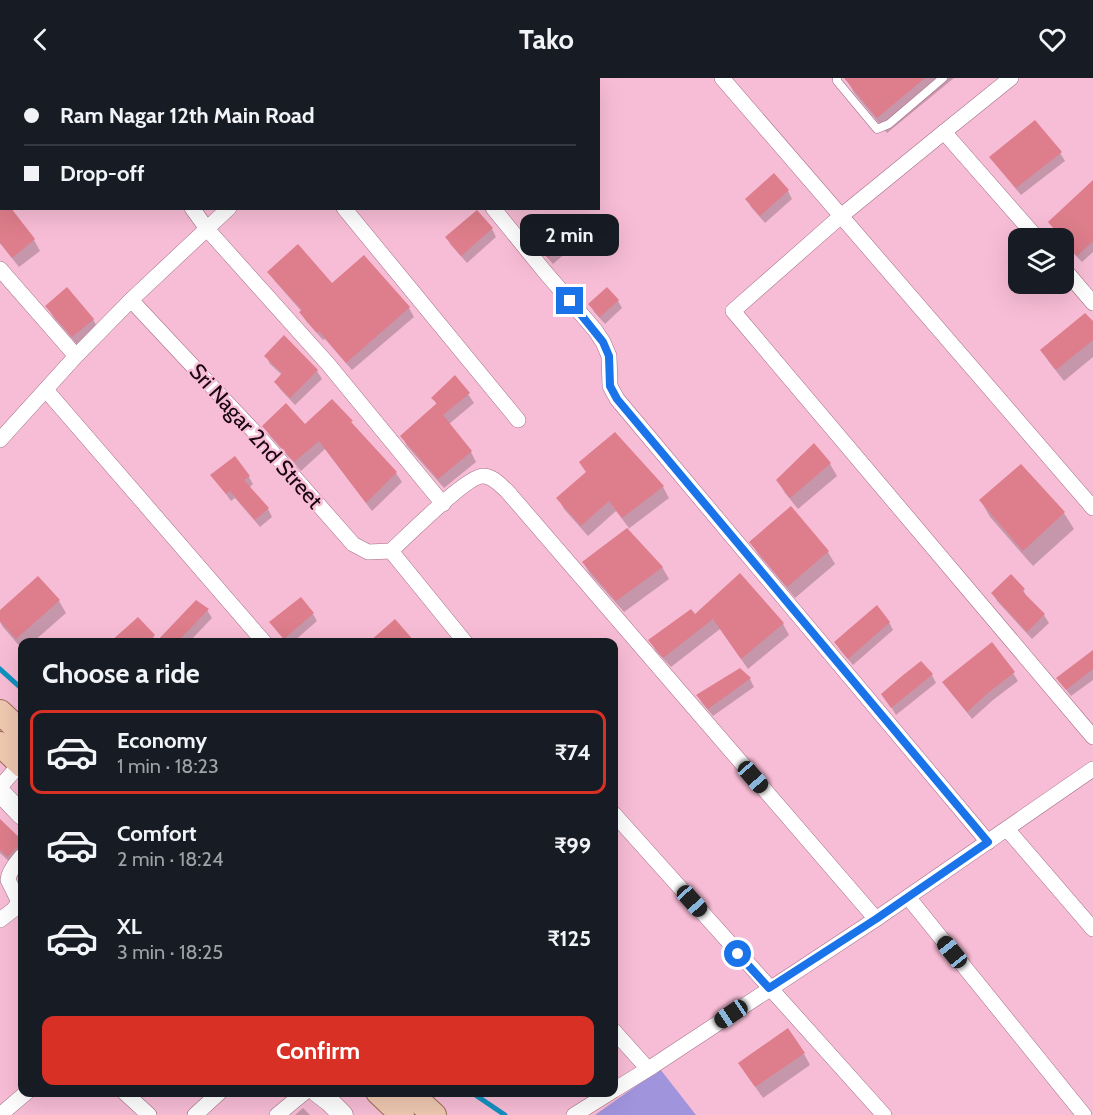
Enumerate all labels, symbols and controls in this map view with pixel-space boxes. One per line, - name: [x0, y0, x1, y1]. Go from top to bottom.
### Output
- icon: back: [24, 23, 57, 56]
- text: Tako: [519, 23, 574, 56]
- icon: heart: [1036, 23, 1069, 56]
- text: Ram Nagar 12th Main Road: [60, 102, 315, 129]
- text: Drop-off: [60, 160, 144, 187]
- callout: 2 min: [520, 214, 620, 256]
- text: 2 min: [545, 223, 594, 247]
- map controls: [1008, 228, 1074, 294]
- button: layers: [1008, 228, 1074, 294]
- route end: [556, 287, 583, 314]
- street label: Sri Nagar 2nd Street: [184, 358, 329, 515]
- text: Choose a ride: [42, 657, 200, 690]
- icon: car: [45, 725, 99, 779]
- text: Economy: [117, 727, 207, 754]
- text: ₹74: [555, 739, 591, 766]
- text: 1 min · 18:23: [117, 754, 219, 778]
- car: [734, 758, 772, 796]
- icon: car: [45, 818, 99, 872]
- text: Comfort: [117, 820, 196, 847]
- text: ₹99: [554, 832, 591, 859]
- text: 2 min · 18:24: [117, 847, 224, 871]
- car: [673, 882, 711, 920]
- icon: car: [45, 911, 99, 965]
- text: XL: [117, 913, 142, 940]
- text: ₹125: [547, 925, 591, 952]
- car: [934, 932, 970, 972]
- text: 3 min · 18:25: [117, 940, 223, 964]
- route start: [724, 940, 751, 967]
- car: [711, 996, 751, 1032]
- button: Confirm: [42, 1016, 594, 1085]

